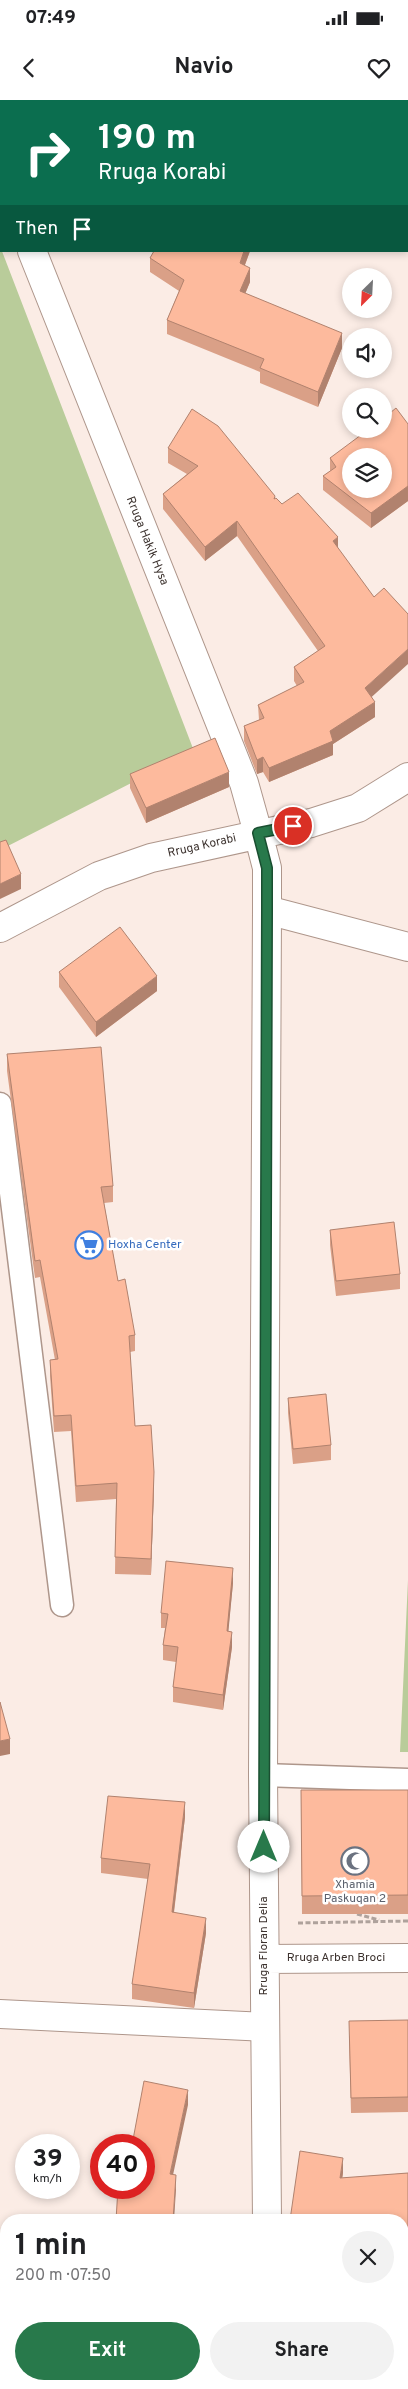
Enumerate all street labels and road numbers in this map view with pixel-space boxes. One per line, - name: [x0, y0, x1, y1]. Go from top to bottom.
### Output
- street label: Rruga Hakik Hysa: [122, 494, 172, 588]
- street label: Rruga Korabi: [166, 830, 238, 862]
- street label: Rruga Floran Delia: [256, 1896, 272, 1996]
- street label: Rruga Arben Broci: [287, 1950, 385, 1966]

